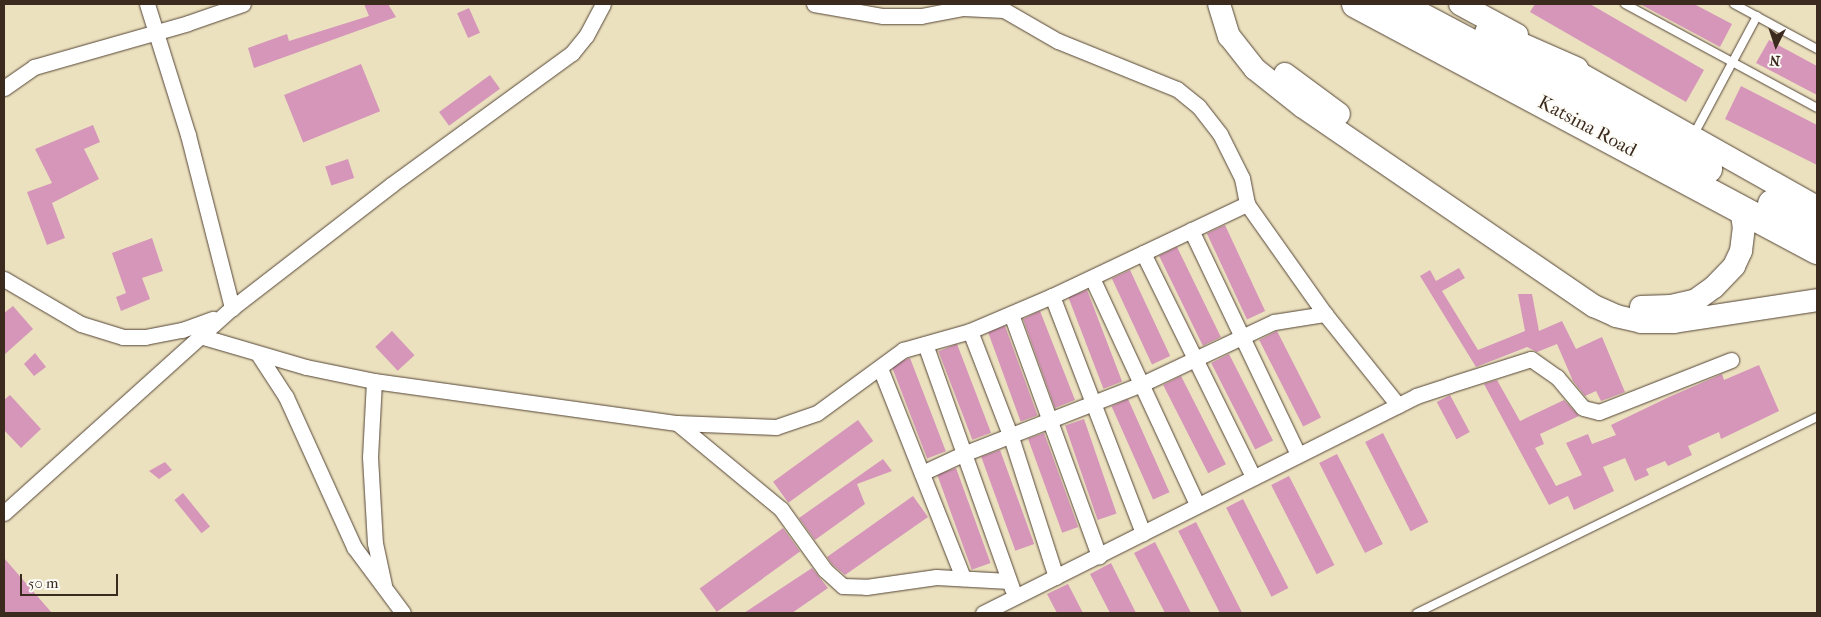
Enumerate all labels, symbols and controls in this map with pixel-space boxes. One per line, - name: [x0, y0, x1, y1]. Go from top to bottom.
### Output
- north arrow: [1751, 20, 1801, 70]
- text: N: [1769, 52, 1781, 69]
- street label: Katsina Road: [1534, 91, 1640, 163]
- scale bar: [22, 564, 120, 596]
- text: 50 m: [28, 574, 58, 592]

